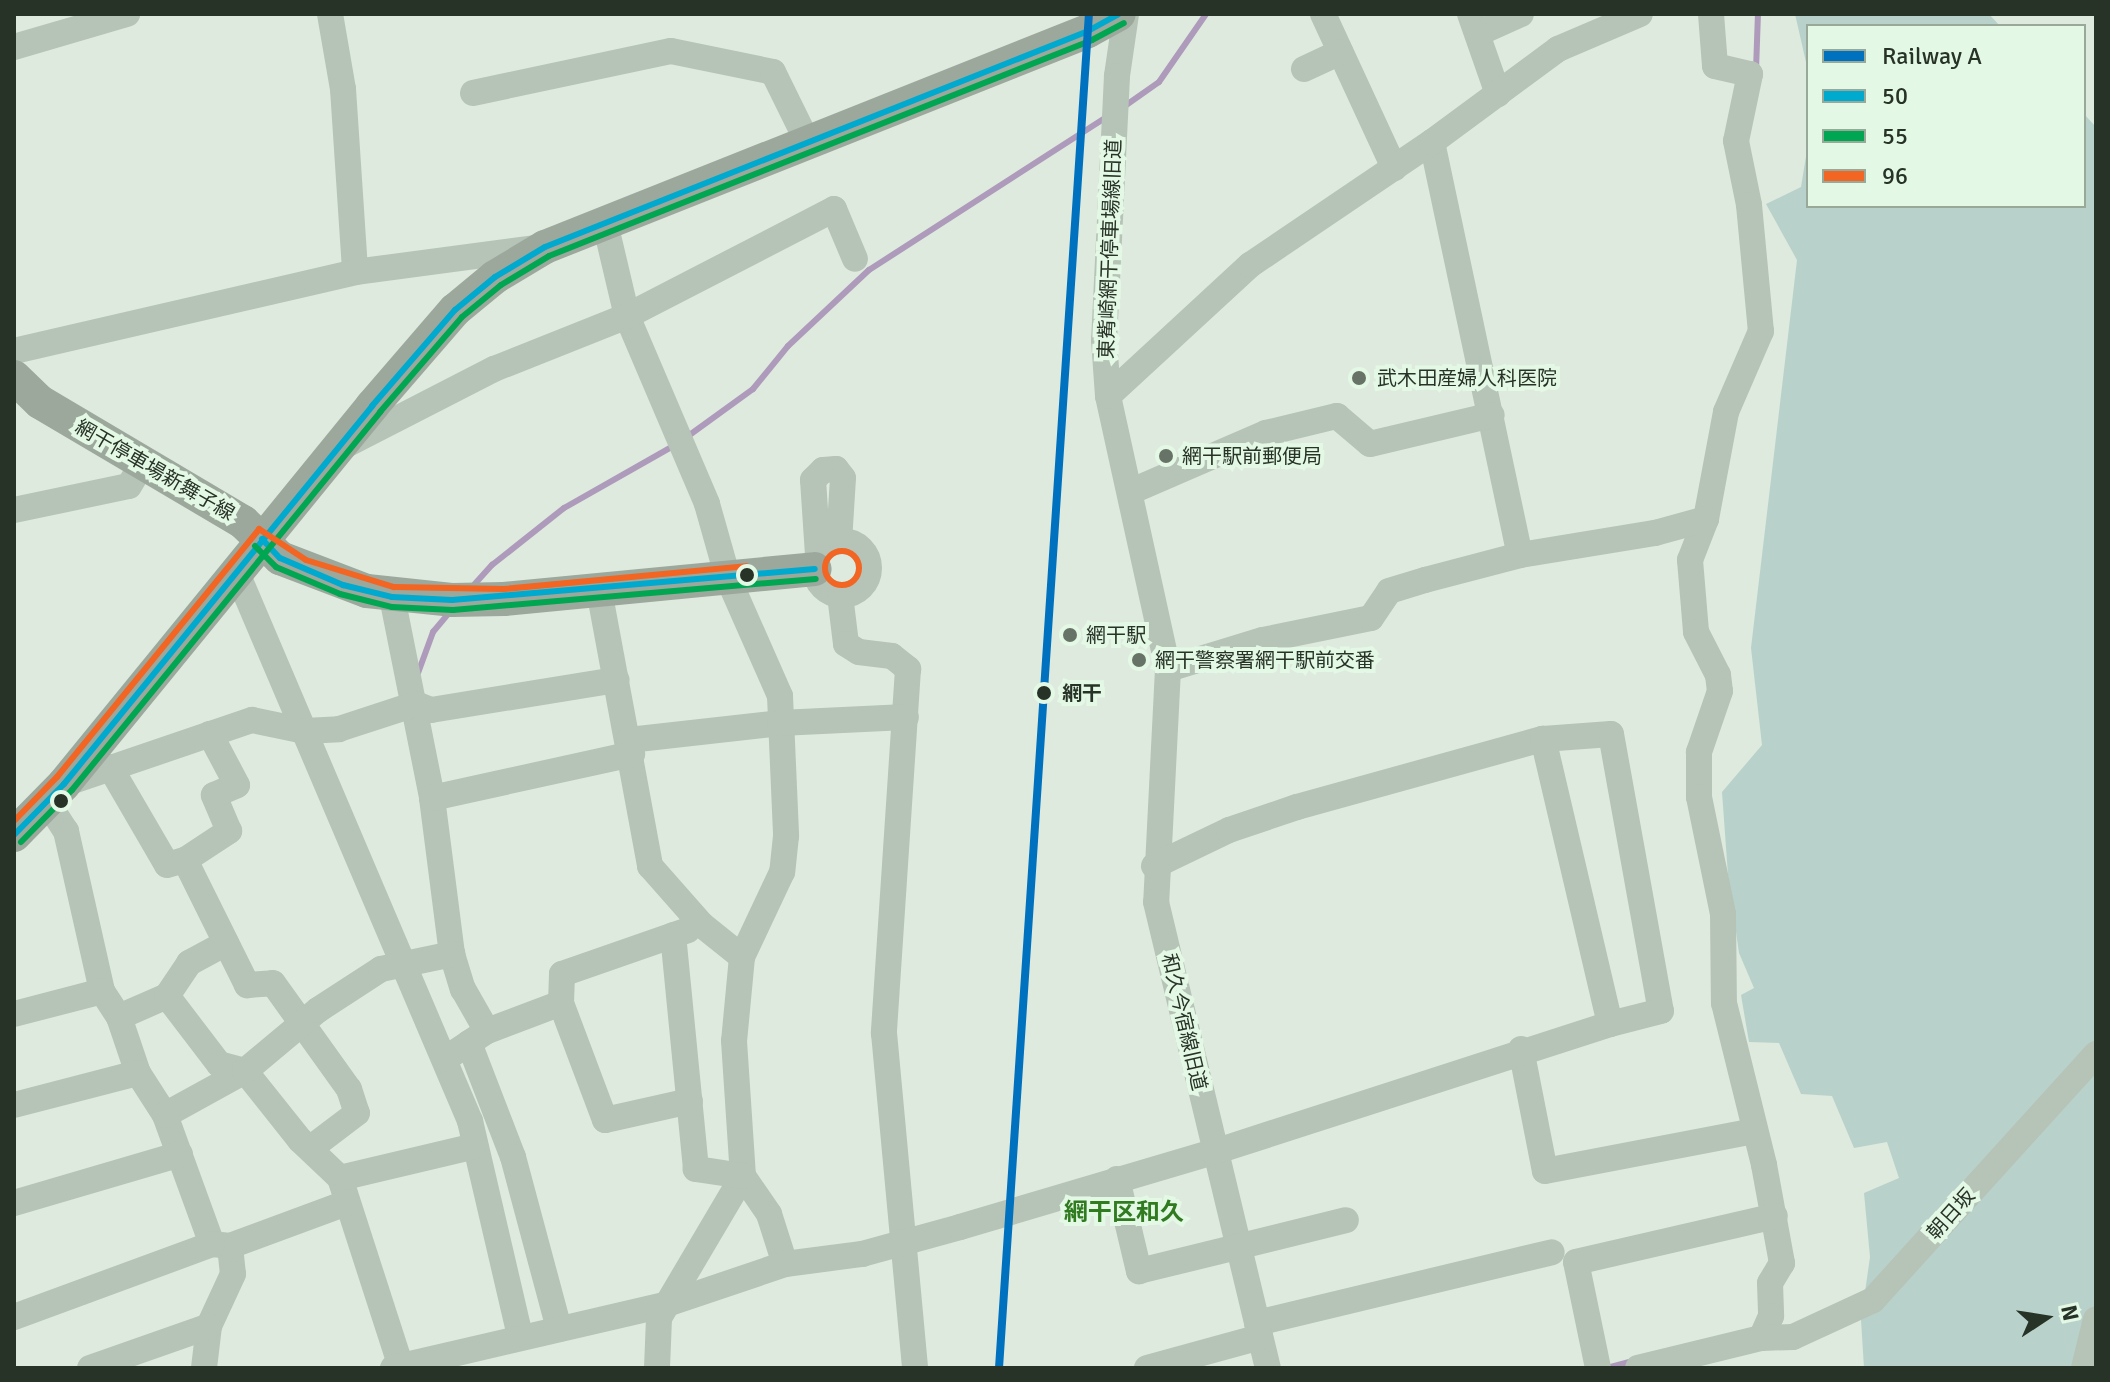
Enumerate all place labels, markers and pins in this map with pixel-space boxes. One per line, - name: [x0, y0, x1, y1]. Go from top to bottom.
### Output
- place label: 武木田産婦人科医院: [1377, 366, 1557, 390]
- marker: 武木田産婦人科医院: [1348, 367, 1370, 389]
- place label: 網干駅前郵便局: [1182, 444, 1322, 468]
- marker: 網干駅前郵便局: [1157, 447, 1175, 465]
- unlabelled marker: [739, 567, 755, 583]
- place label: 網干駅: [1086, 623, 1146, 647]
- marker: 網干駅: [1061, 626, 1079, 644]
- place label: 網干警察署網干駅前交番: [1155, 648, 1375, 672]
- marker: 網干警察署網干駅前交番: [1130, 651, 1148, 669]
- place label: 網干: [1062, 681, 1102, 705]
- marker: 網干: [1033, 682, 1055, 704]
- unlabelled marker: [53, 793, 69, 809]

